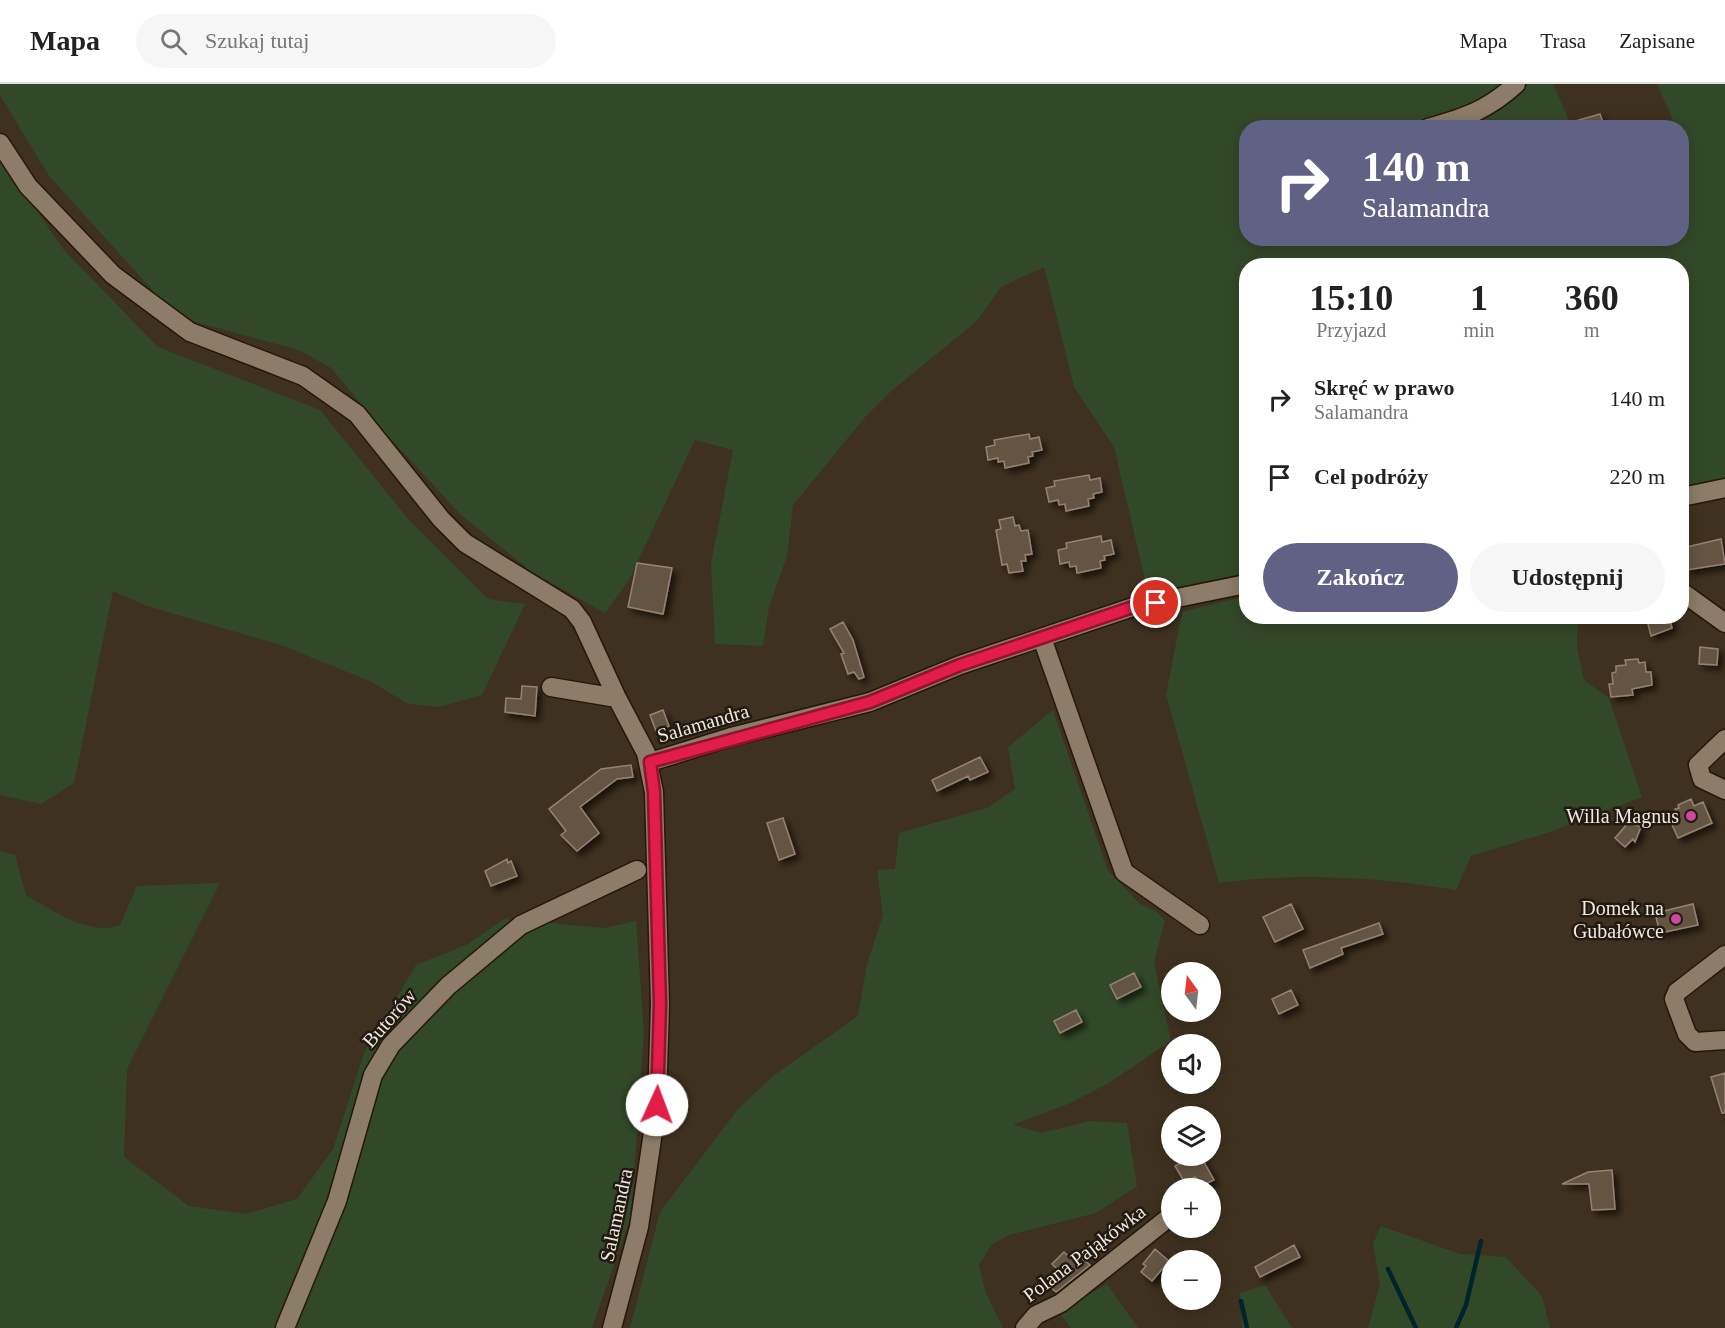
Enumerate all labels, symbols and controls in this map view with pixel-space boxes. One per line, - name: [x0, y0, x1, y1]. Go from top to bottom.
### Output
- search box: [136, 14, 556, 68]
- text: Mapa: [30, 25, 100, 56]
- icon: search: [157, 25, 190, 58]
- text: Szukaj tutaj: [205, 28, 309, 53]
- text: Mapa: [1459, 29, 1507, 53]
- text: Trasa: [1540, 29, 1586, 53]
- text: Zapisane: [1619, 29, 1695, 53]
- icon: right: [1263, 144, 1341, 222]
- text: 140 m: [1362, 144, 1471, 190]
- text: Salamandra: [1362, 193, 1489, 223]
- text: 15:10: [1309, 278, 1393, 318]
- text: 1: [1470, 278, 1488, 318]
- text: 360: [1565, 278, 1619, 318]
- text: Przyjazd: [1316, 319, 1386, 341]
- text: min: [1463, 319, 1495, 341]
- text: m: [1584, 319, 1600, 341]
- text: Skręć w prawo: [1314, 375, 1455, 400]
- icon: right: [1263, 383, 1296, 416]
- text: 140 m: [1609, 386, 1665, 411]
- text: Salamandra: [1314, 401, 1408, 423]
- icon: arrive: [1263, 461, 1296, 494]
- text: Cel podróży: [1314, 464, 1428, 489]
- text: 220 m: [1609, 464, 1665, 489]
- button: Zakończ: [1263, 543, 1458, 612]
- button: Udostępnij: [1470, 543, 1665, 612]
- pin: [1130, 577, 1181, 628]
- icon: arrive: [1139, 586, 1172, 619]
- street label: Salamandra: [655, 699, 752, 747]
- place label: Willa Magnus: [1566, 805, 1679, 828]
- marker: Willa Magnus: [1684, 809, 1698, 823]
- place label: Domek na Gubałówce: [1573, 897, 1664, 942]
- marker: Domek na Gubałówce: [1669, 912, 1683, 926]
- north arrow: [1161, 962, 1221, 1022]
- map controls: [1161, 962, 1221, 1310]
- street label: Butorów: [358, 984, 421, 1052]
- button: sound: [1161, 1034, 1221, 1094]
- position arrow: [625, 1073, 689, 1137]
- button: layers: [1161, 1106, 1221, 1166]
- street label: Salamandra: [595, 1166, 637, 1263]
- button: +: [1161, 1178, 1221, 1238]
- street label: Polana Pająkówka: [1019, 1200, 1150, 1307]
- button: −: [1161, 1250, 1221, 1310]

